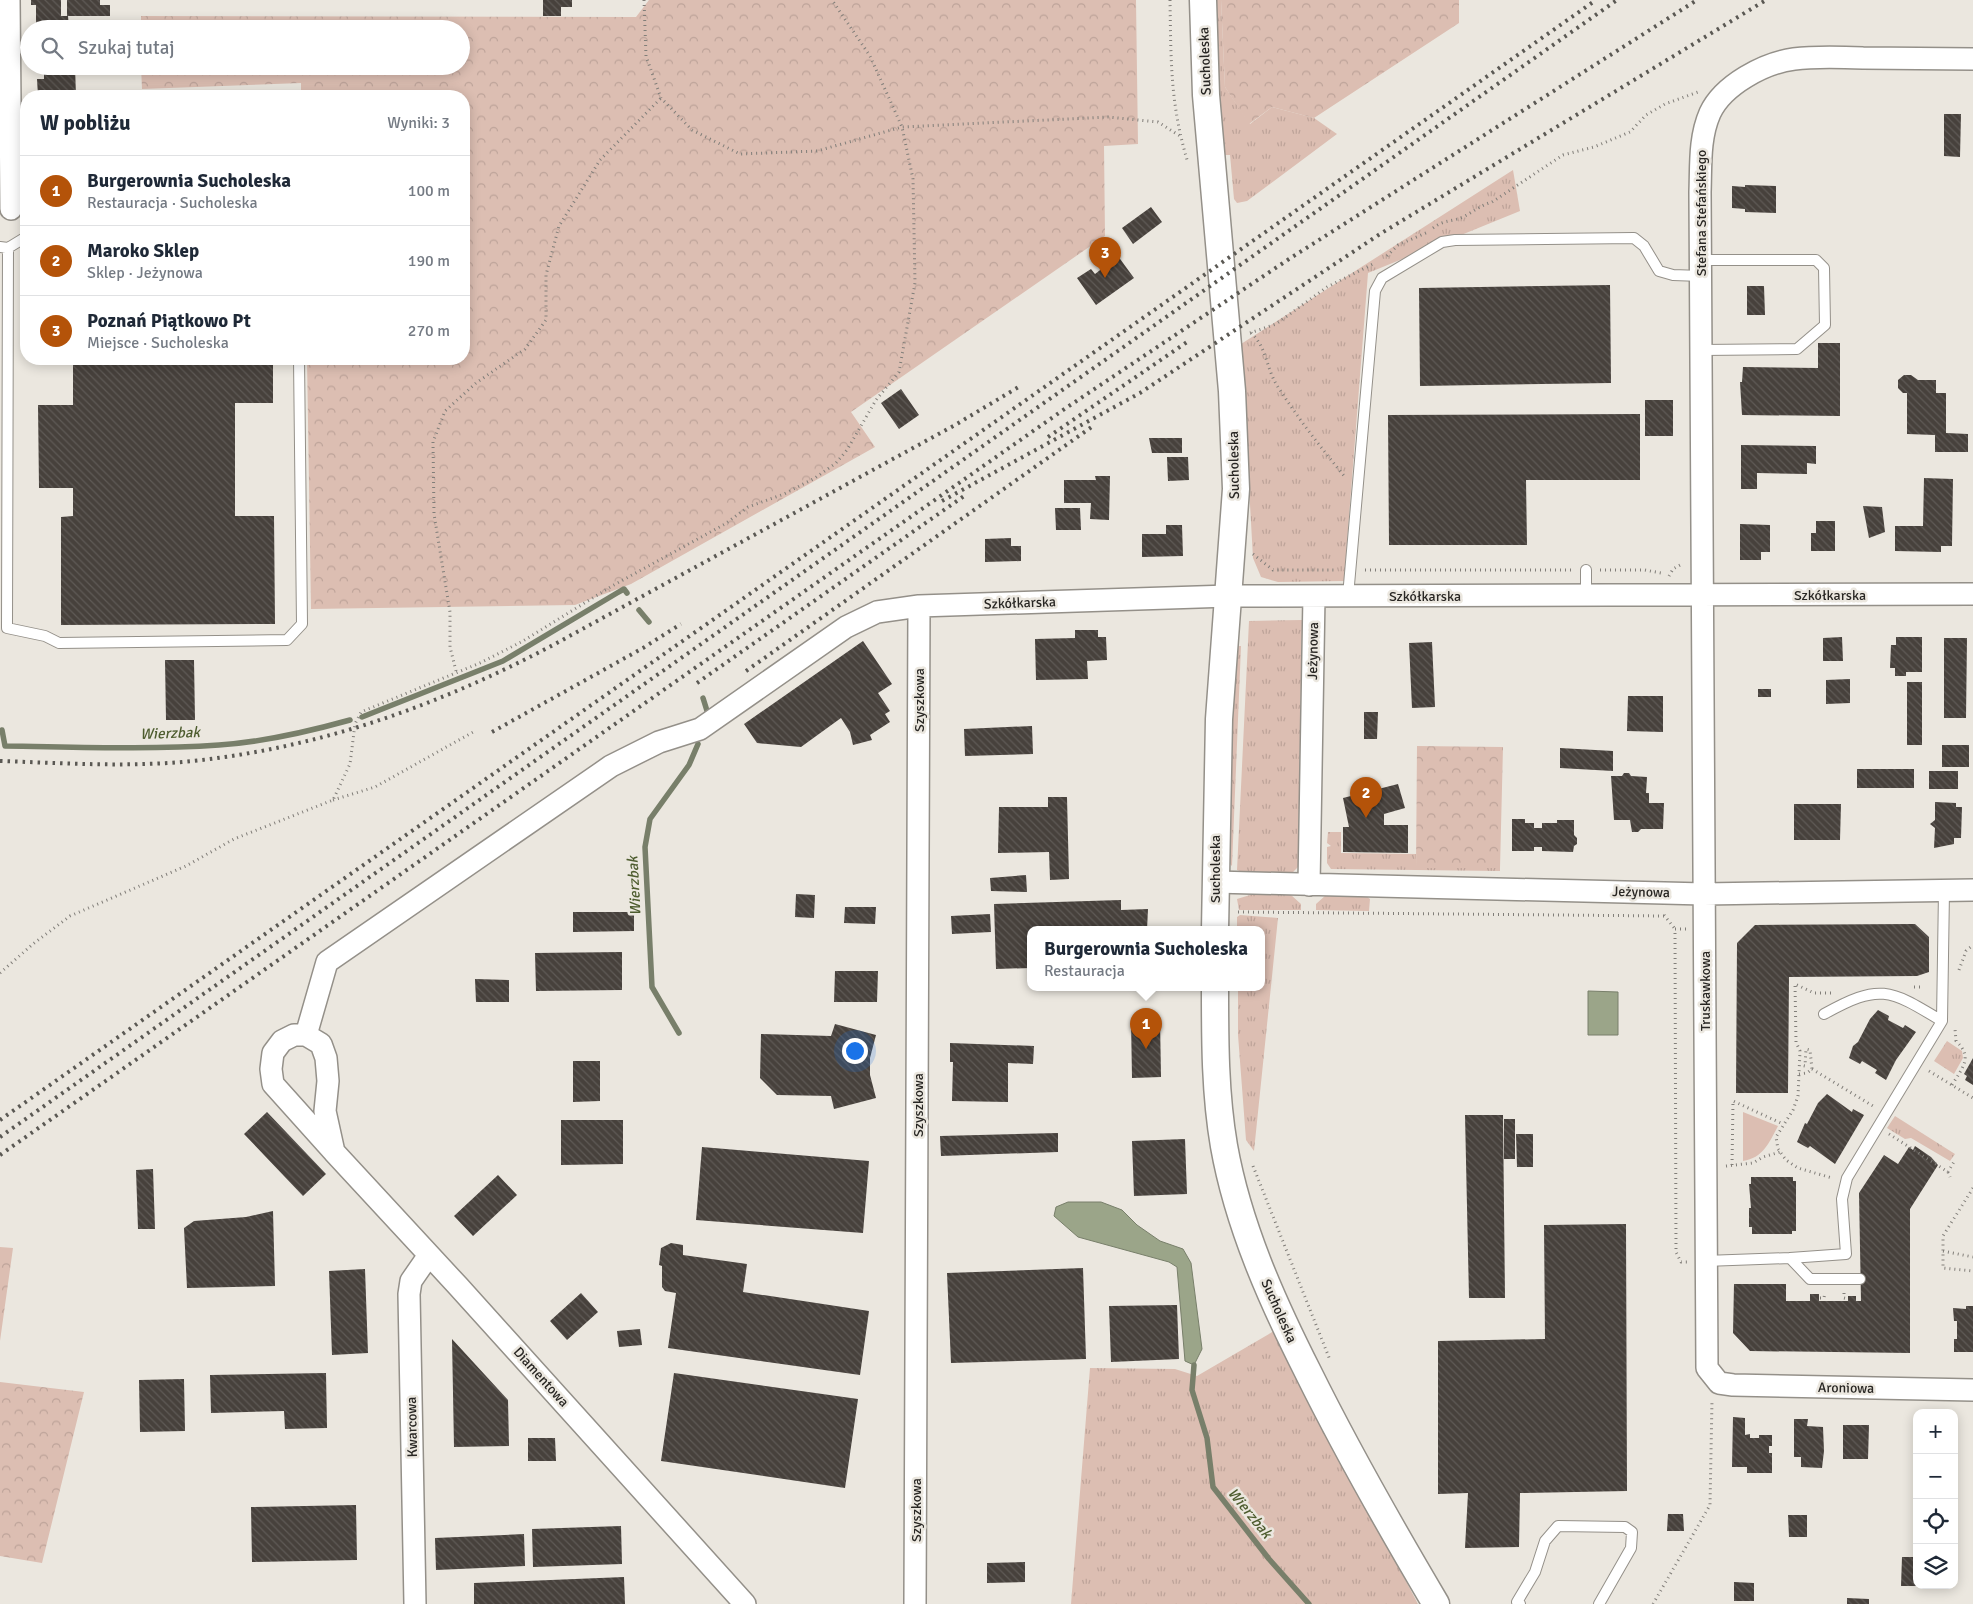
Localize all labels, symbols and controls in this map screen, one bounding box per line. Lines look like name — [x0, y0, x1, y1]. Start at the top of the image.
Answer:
search box — [20, 20, 470, 75]
street label: Sucholeska — [1195, 27, 1215, 95]
icon: search — [38, 34, 66, 62]
text: Szukaj tutaj — [78, 36, 175, 60]
text: W pobliżu — [40, 110, 131, 136]
text: Wyniki: 3 — [387, 113, 450, 133]
street label: Stefana Stefańskiego — [1693, 150, 1710, 276]
text: Burgerownia Sucholeska — [87, 169, 291, 193]
text: 1 — [52, 181, 60, 201]
text: 100 m — [408, 181, 450, 201]
text: Restauracja · Sucholeska — [87, 193, 258, 213]
pin: 3 — [1089, 237, 1121, 278]
text: Maroko Sklep — [87, 239, 199, 263]
text: 2 — [52, 251, 60, 271]
text: 190 m — [408, 251, 450, 271]
text: Sklep · Jeżynowa — [87, 263, 203, 283]
text: Poznań Piątkowo Pt — [87, 309, 251, 333]
text: 3 — [52, 321, 60, 341]
text: 270 m — [408, 321, 450, 341]
text: Miejsce · Sucholeska — [87, 333, 229, 353]
street label: Sucholeska — [1225, 431, 1243, 499]
street label: Szkółkarska — [1794, 587, 1866, 604]
street label: Szkółkarska — [1389, 588, 1461, 605]
street label: Szkółkarska — [984, 593, 1056, 613]
street label: Jeżynowa — [1304, 622, 1322, 680]
street label: Szyszkowa — [911, 668, 928, 732]
water label: Wierzbak — [140, 723, 202, 743]
pin: 2 — [1350, 777, 1382, 818]
street label: Sucholeska — [1207, 835, 1224, 903]
water label: Wierzbak — [623, 854, 645, 916]
street label: Jeżynowa — [1612, 883, 1670, 901]
popup — [1027, 926, 1265, 991]
text: Burgerownia Sucholeska — [1044, 937, 1248, 961]
street label: Truskawkowa — [1697, 951, 1714, 1031]
text: Restauracja — [1044, 961, 1125, 981]
pin: 1 — [1130, 1008, 1162, 1049]
your location — [842, 1038, 868, 1064]
street label: Szyszkowa — [910, 1073, 927, 1137]
street label: Sucholeska — [1257, 1276, 1301, 1346]
street label: Diamentowa — [510, 1344, 572, 1410]
street label: Aroniowa — [1818, 1379, 1874, 1397]
street label: Kwarcowa — [403, 1396, 421, 1458]
map controls — [1913, 1409, 1958, 1589]
button: + — [1913, 1409, 1958, 1454]
button: − — [1913, 1454, 1958, 1499]
street label: Szyszkowa — [908, 1478, 925, 1542]
water label: Wierzbak — [1224, 1484, 1277, 1543]
button: locate — [1913, 1499, 1958, 1544]
button: layers — [1913, 1544, 1958, 1589]

